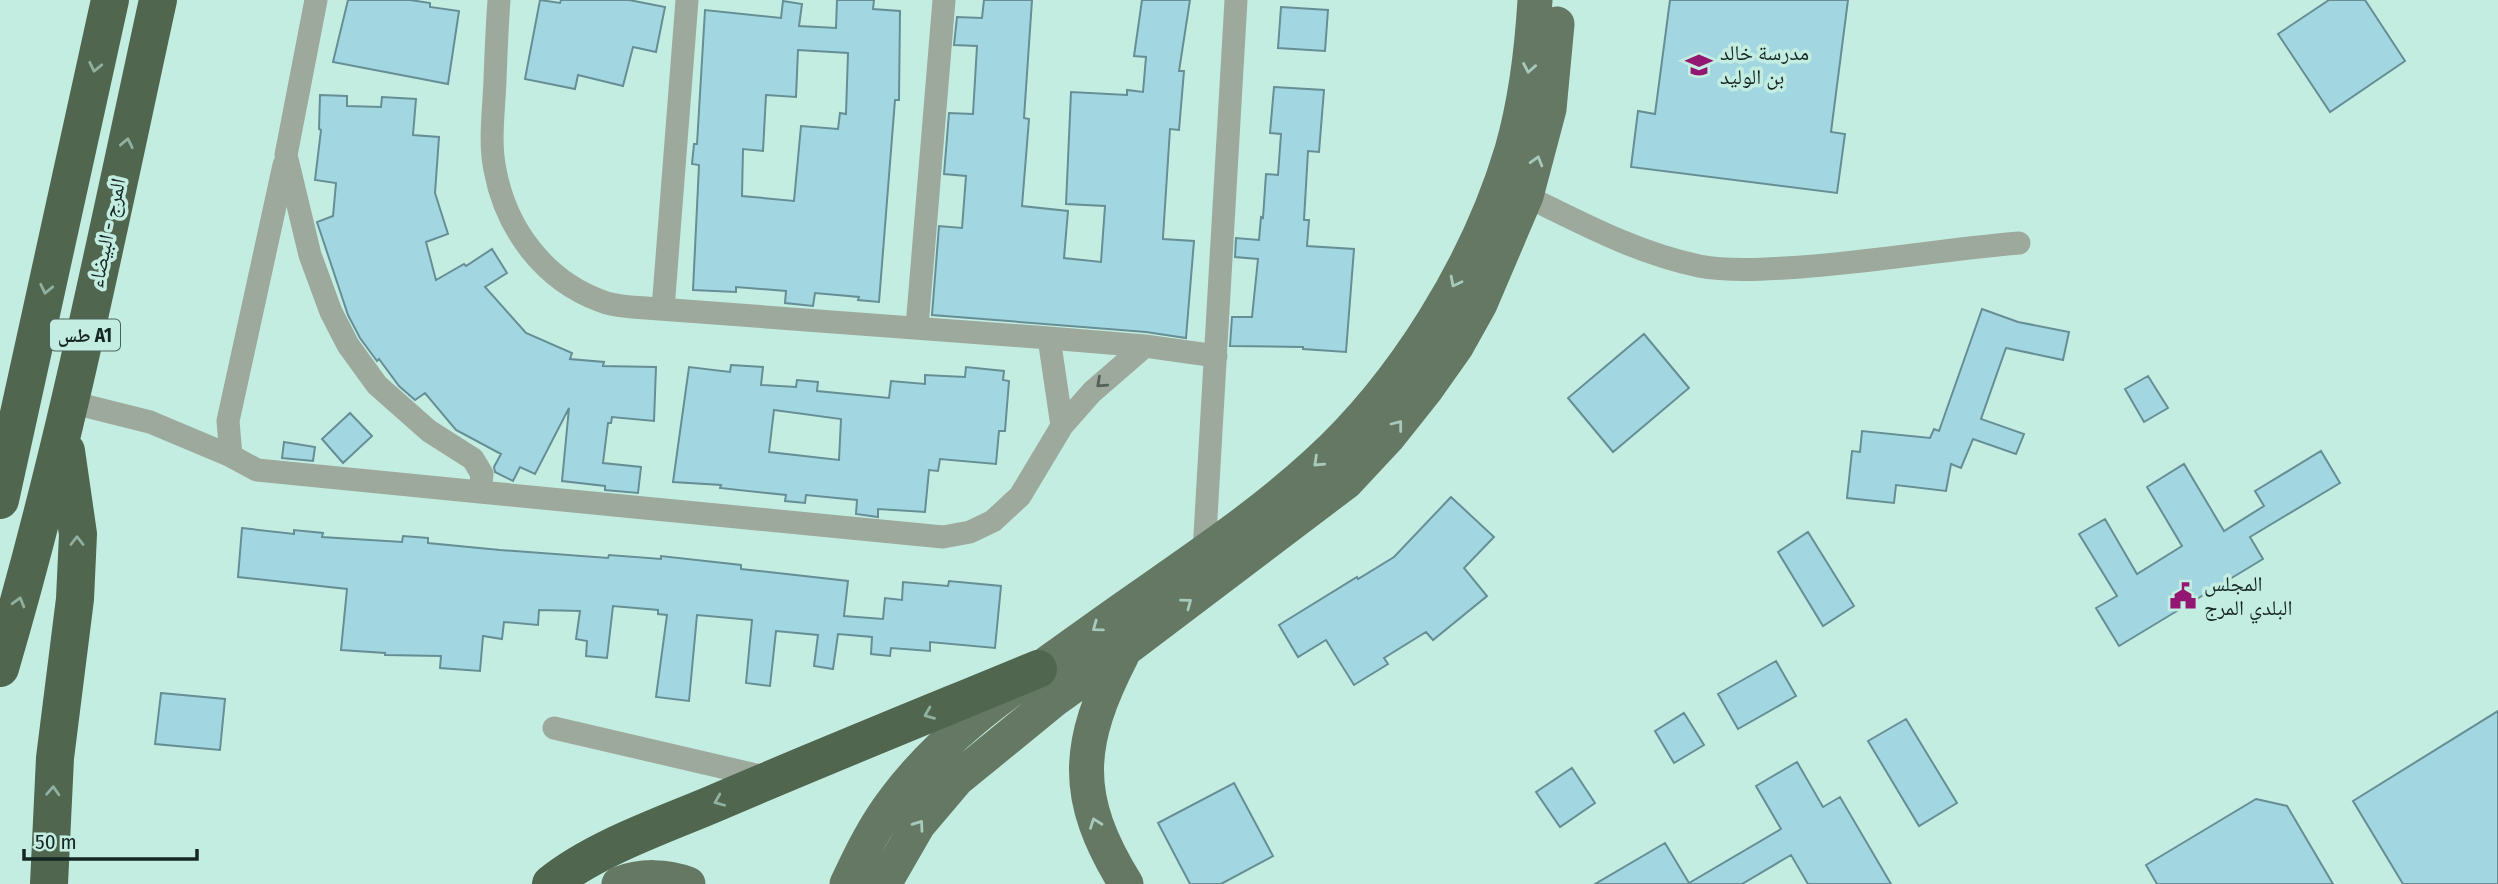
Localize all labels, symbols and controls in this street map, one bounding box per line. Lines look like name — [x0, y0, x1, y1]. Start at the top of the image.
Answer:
place label: مدرسة خالد بن الوليد — [1720, 40, 1809, 90]
school or university icon: مدرسة خالد بن الوليد — [1684, 50, 1714, 80]
one-way arrow — [89, 61, 103, 73]
one-way arrow — [1522, 62, 1537, 74]
one-way arrow — [119, 137, 133, 149]
one-way arrow — [1528, 155, 1543, 167]
street label: المرج - البيضاء — [83, 176, 131, 290]
one-way arrow — [1449, 275, 1463, 287]
one-way arrow — [40, 283, 55, 295]
road number: طس A1 — [50, 320, 120, 350]
one-way arrow — [1096, 375, 1109, 387]
one-way arrow — [1389, 421, 1402, 433]
one-way arrow — [1313, 454, 1326, 466]
one-way arrow — [69, 535, 85, 546]
place label: المجلس البلدي المرج — [2204, 571, 2293, 624]
public building icon: المجلس البلدي المرج — [2168, 581, 2198, 611]
one-way arrow — [11, 597, 26, 609]
one-way arrow — [1180, 599, 1192, 612]
one-way arrow — [1092, 619, 1105, 632]
one-way arrow — [924, 705, 936, 719]
one-way arrow — [45, 786, 60, 797]
one-way arrow — [714, 793, 726, 807]
scale bar — [24, 818, 198, 862]
one-way arrow — [1089, 818, 1103, 830]
one-way arrow — [911, 820, 923, 833]
text: 50 m — [35, 829, 77, 855]

